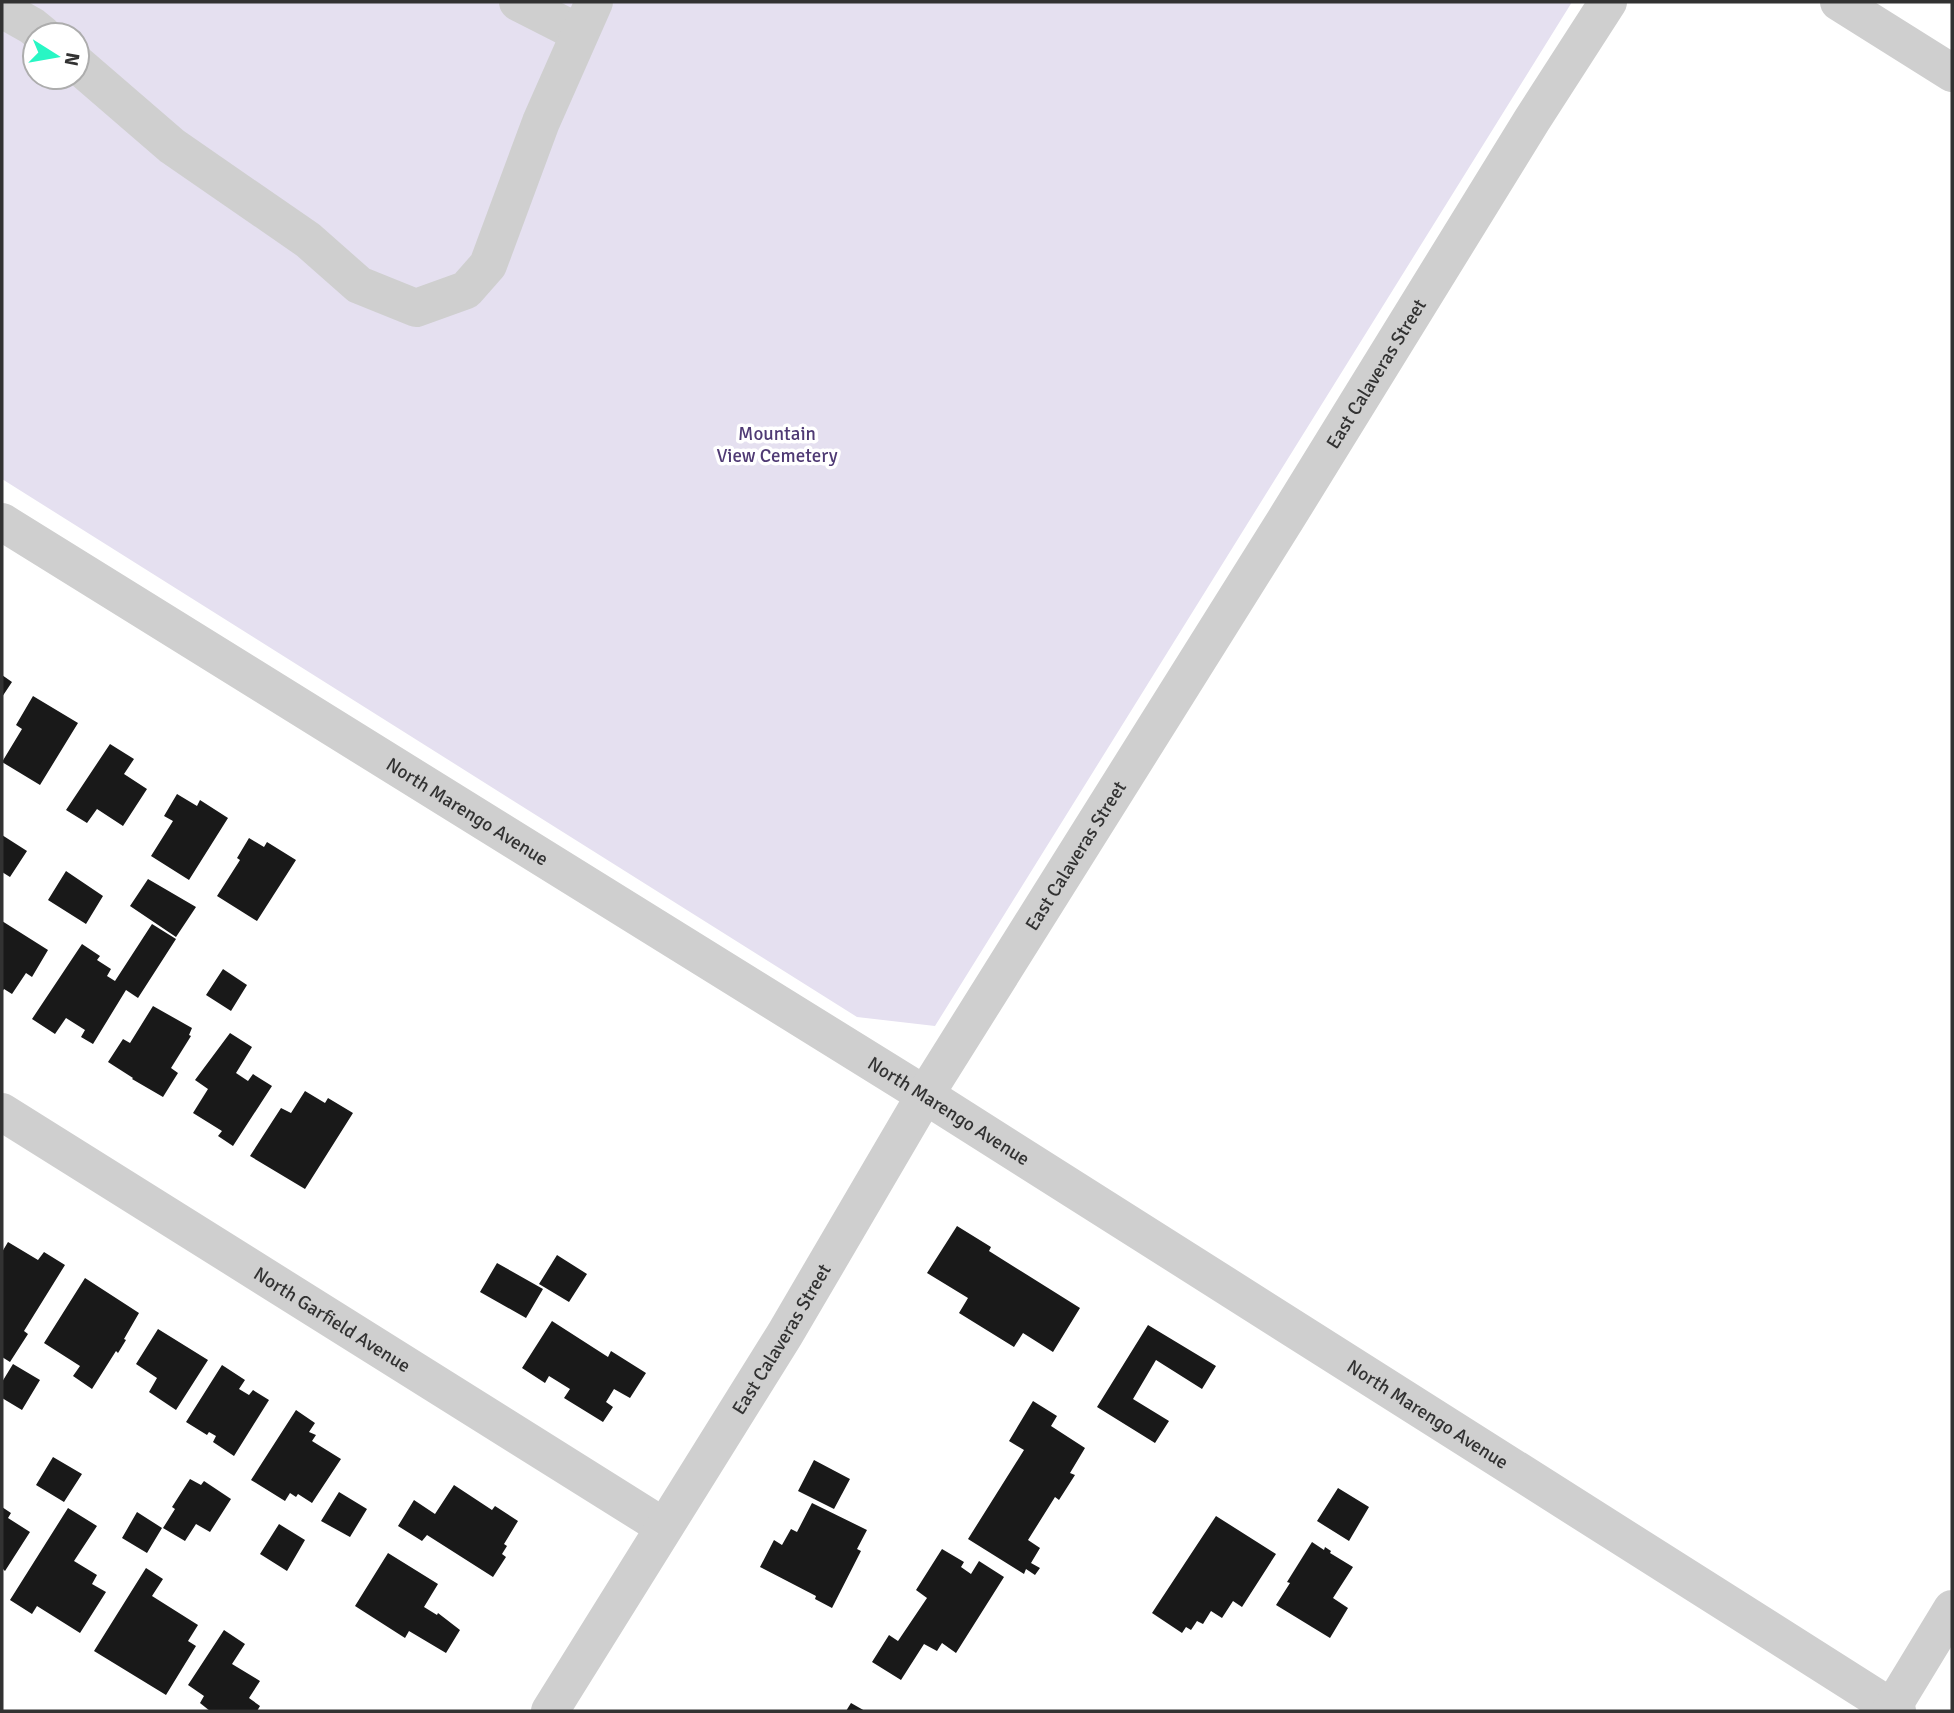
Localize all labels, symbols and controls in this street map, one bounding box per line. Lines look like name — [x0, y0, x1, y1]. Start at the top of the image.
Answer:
north arrow — [21, 21, 91, 91]
text: N — [59, 50, 85, 68]
street label: East Calaveras Street — [1321, 294, 1432, 453]
park label: Mountain View Cemetery — [716, 422, 838, 468]
street label: North Marengo Avenue — [381, 752, 553, 871]
street label: East Calaveras Street — [1020, 776, 1132, 935]
street label: North Marengo Avenue — [863, 1052, 1034, 1171]
street label: East Calaveras Street — [727, 1259, 837, 1419]
street label: North Garfield Avenue — [249, 1262, 415, 1378]
street label: North Marengo Avenue — [1342, 1355, 1513, 1475]

